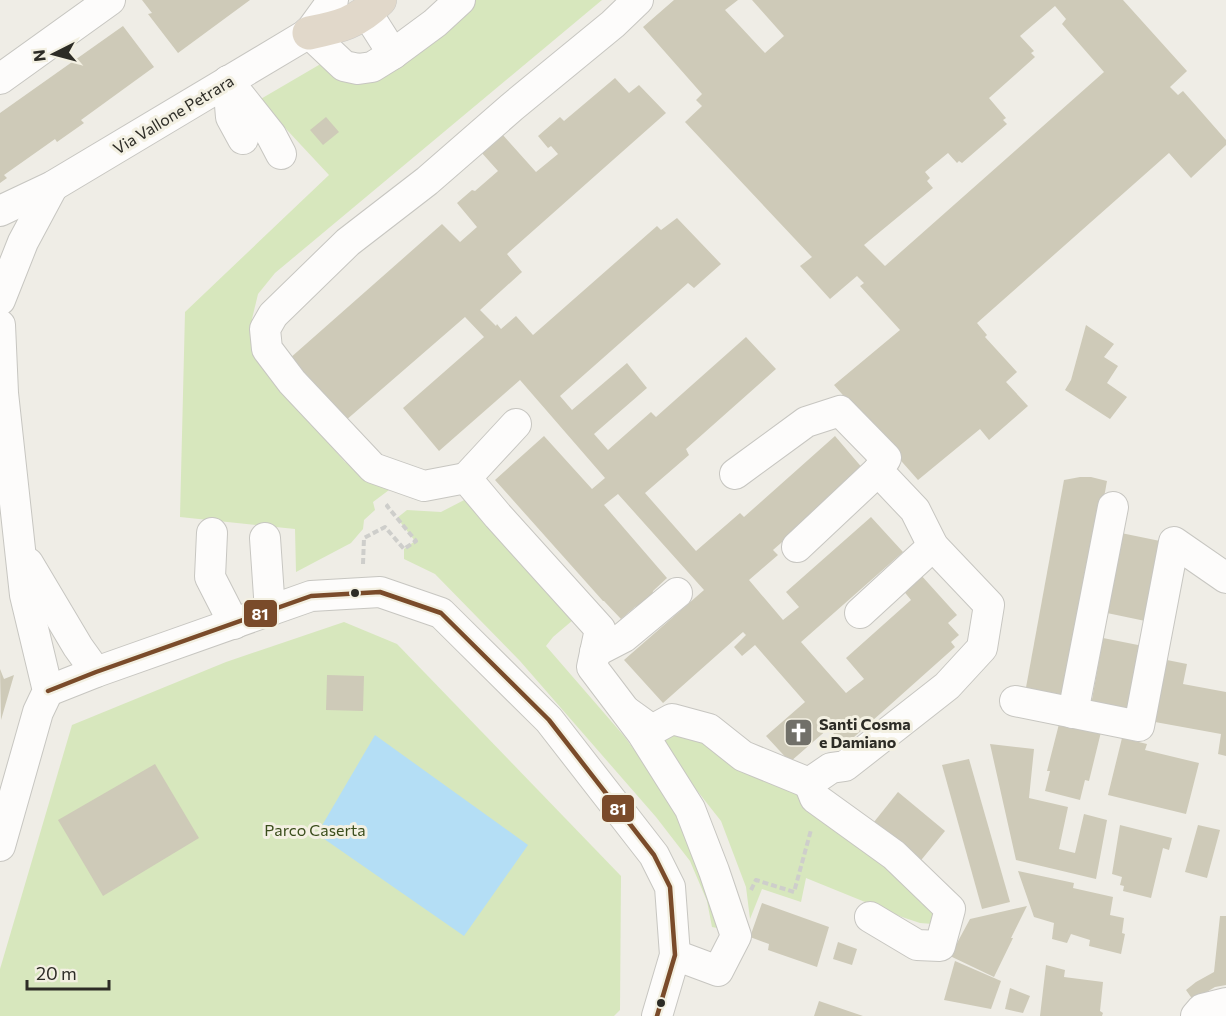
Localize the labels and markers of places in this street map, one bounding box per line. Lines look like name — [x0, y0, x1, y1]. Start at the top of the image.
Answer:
unlabelled marker — [349, 587, 361, 599]
place label: Santi Cosma e Damiano — [819, 714, 911, 751]
church icon: Santi Cosma e Damiano — [782, 716, 814, 748]
unlabelled marker — [655, 997, 667, 1009]

